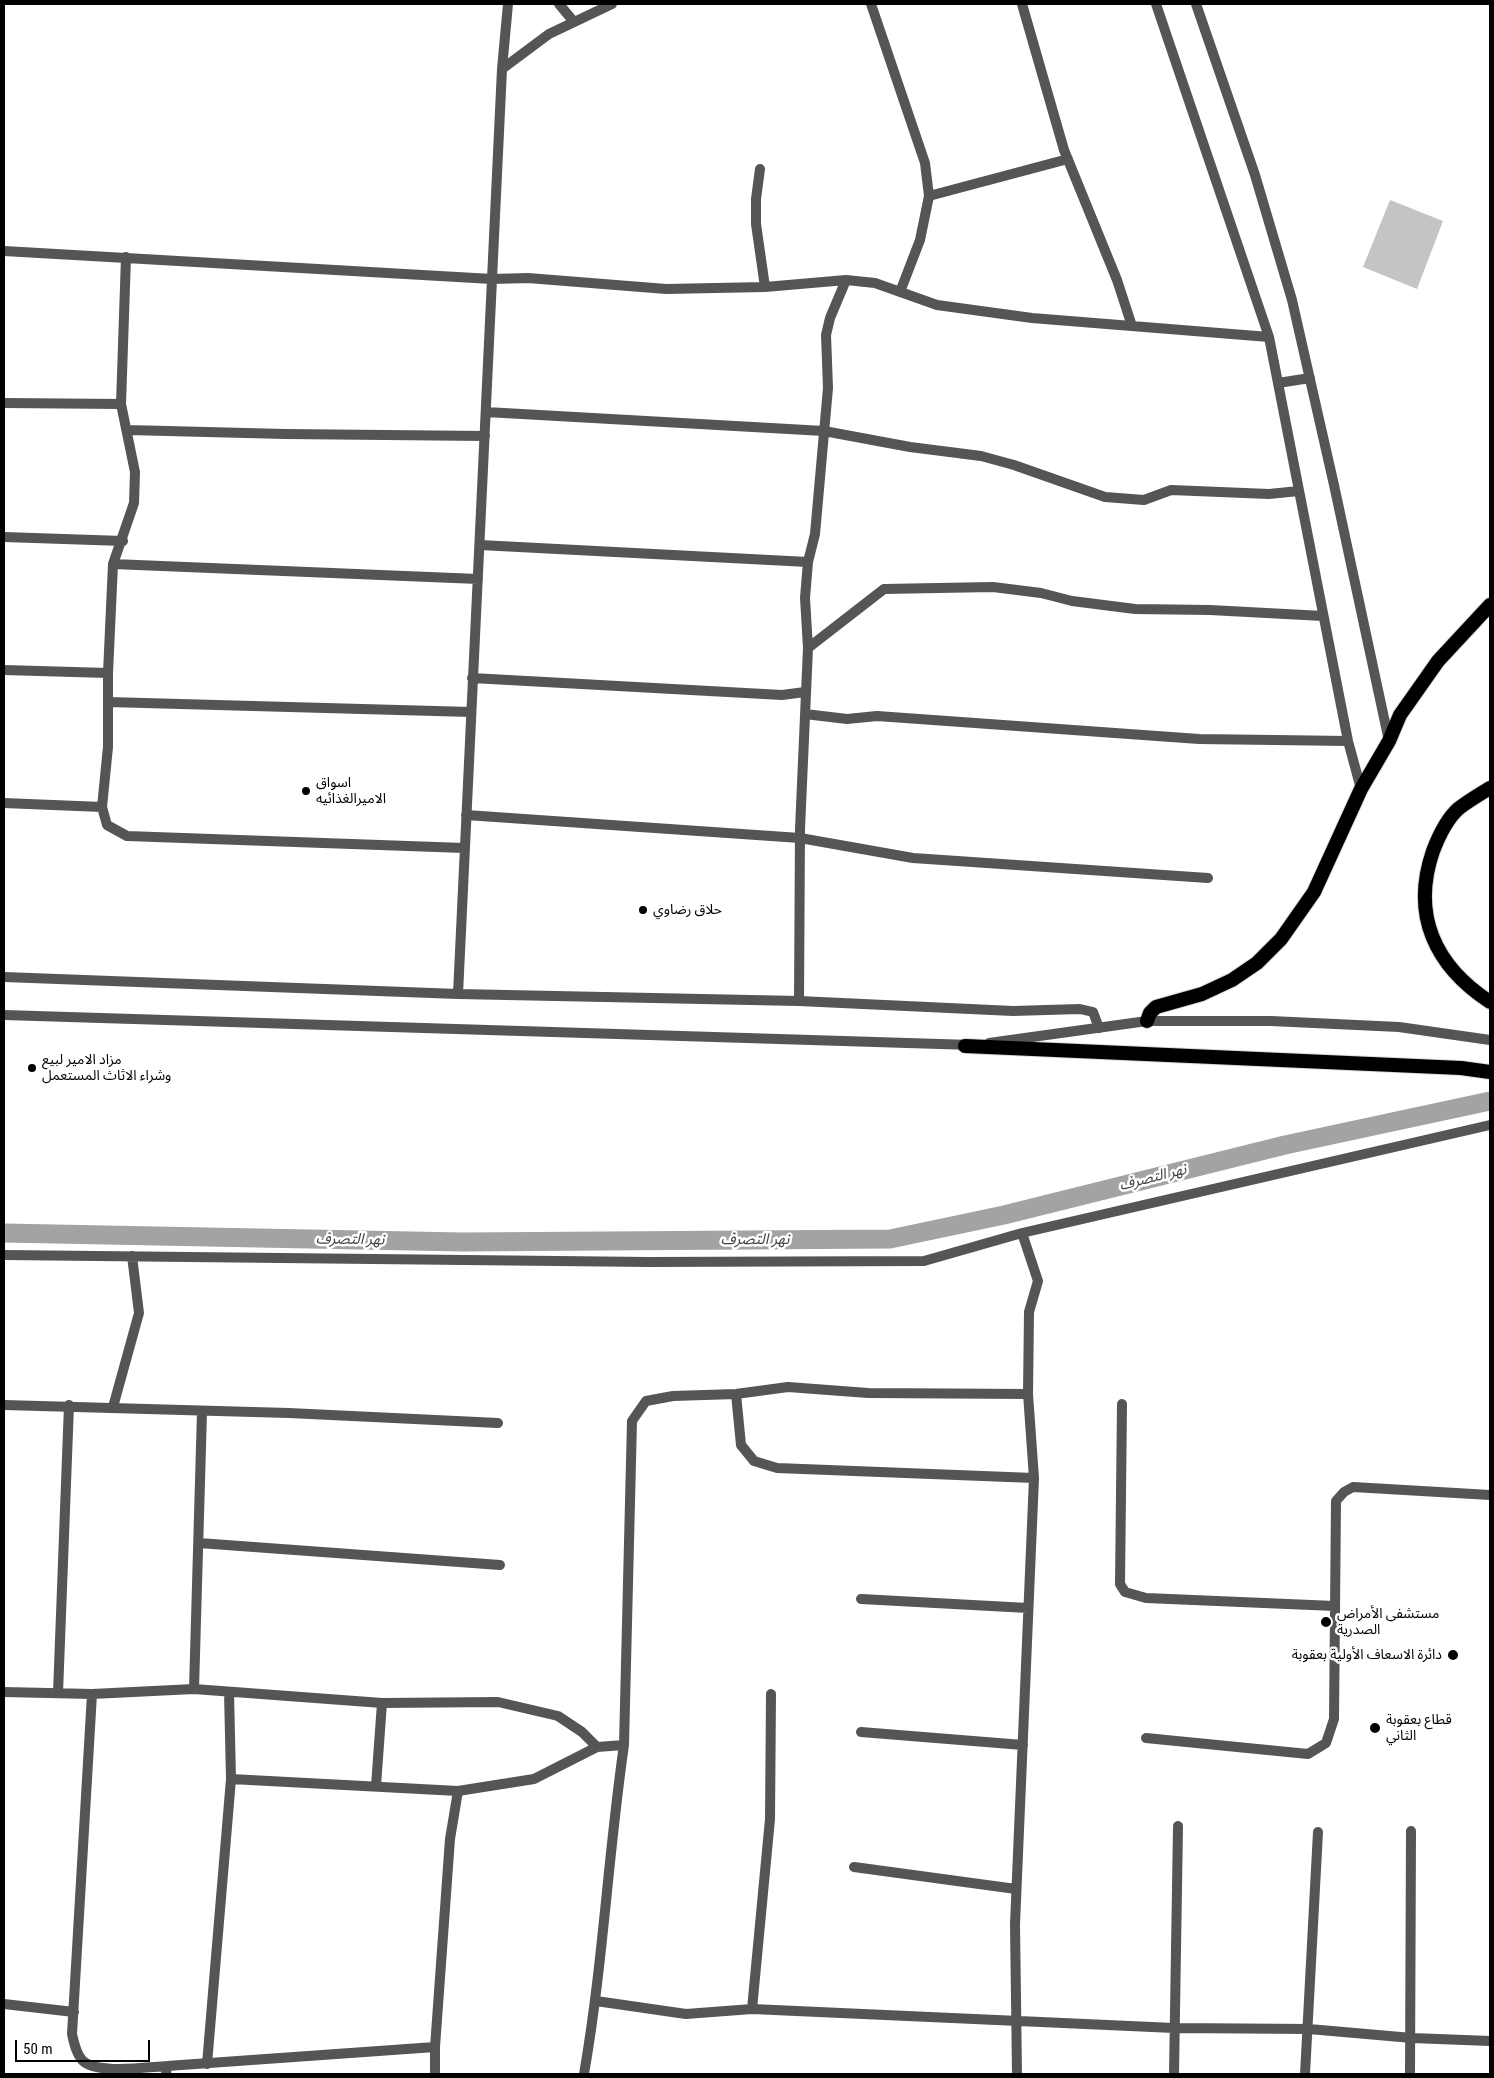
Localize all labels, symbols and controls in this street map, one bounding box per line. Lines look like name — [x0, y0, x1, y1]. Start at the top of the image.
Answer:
place label: اسواق الاميرالغذائيه — [316, 775, 386, 808]
marker: اسواق الاميرالغذائيه — [300, 785, 312, 797]
place label: حلاق رضاوي — [653, 902, 722, 918]
marker: حلاق رضاوي — [637, 904, 649, 916]
place label: مزاد الامير لبيع وشراء الاثاث المستعمل — [42, 1052, 171, 1084]
marker: مزاد الامير لبيع وشراء الاثاث المستعمل — [26, 1062, 38, 1074]
water label: نهر التصرف — [1118, 1161, 1188, 1195]
water label: نهر التصرف — [316, 1230, 384, 1250]
water label: نهر التصرف — [721, 1231, 789, 1249]
place label: مستشفى الأمراض الصدرية — [1337, 1606, 1439, 1638]
marker: مستشفى الأمراض الصدرية — [1319, 1615, 1333, 1629]
place label: دائرة الاسعاف الأولية بعقوبة — [1292, 1647, 1442, 1663]
marker: دائرة الاسعاف الأولية بعقوبة — [1446, 1648, 1460, 1662]
place label: قطاع بعقوبة الثاني — [1386, 1712, 1452, 1744]
marker: قطاع بعقوبة الثاني — [1368, 1721, 1382, 1735]
scale bar — [18, 2030, 152, 2062]
text: 50 m — [23, 2040, 53, 2058]

